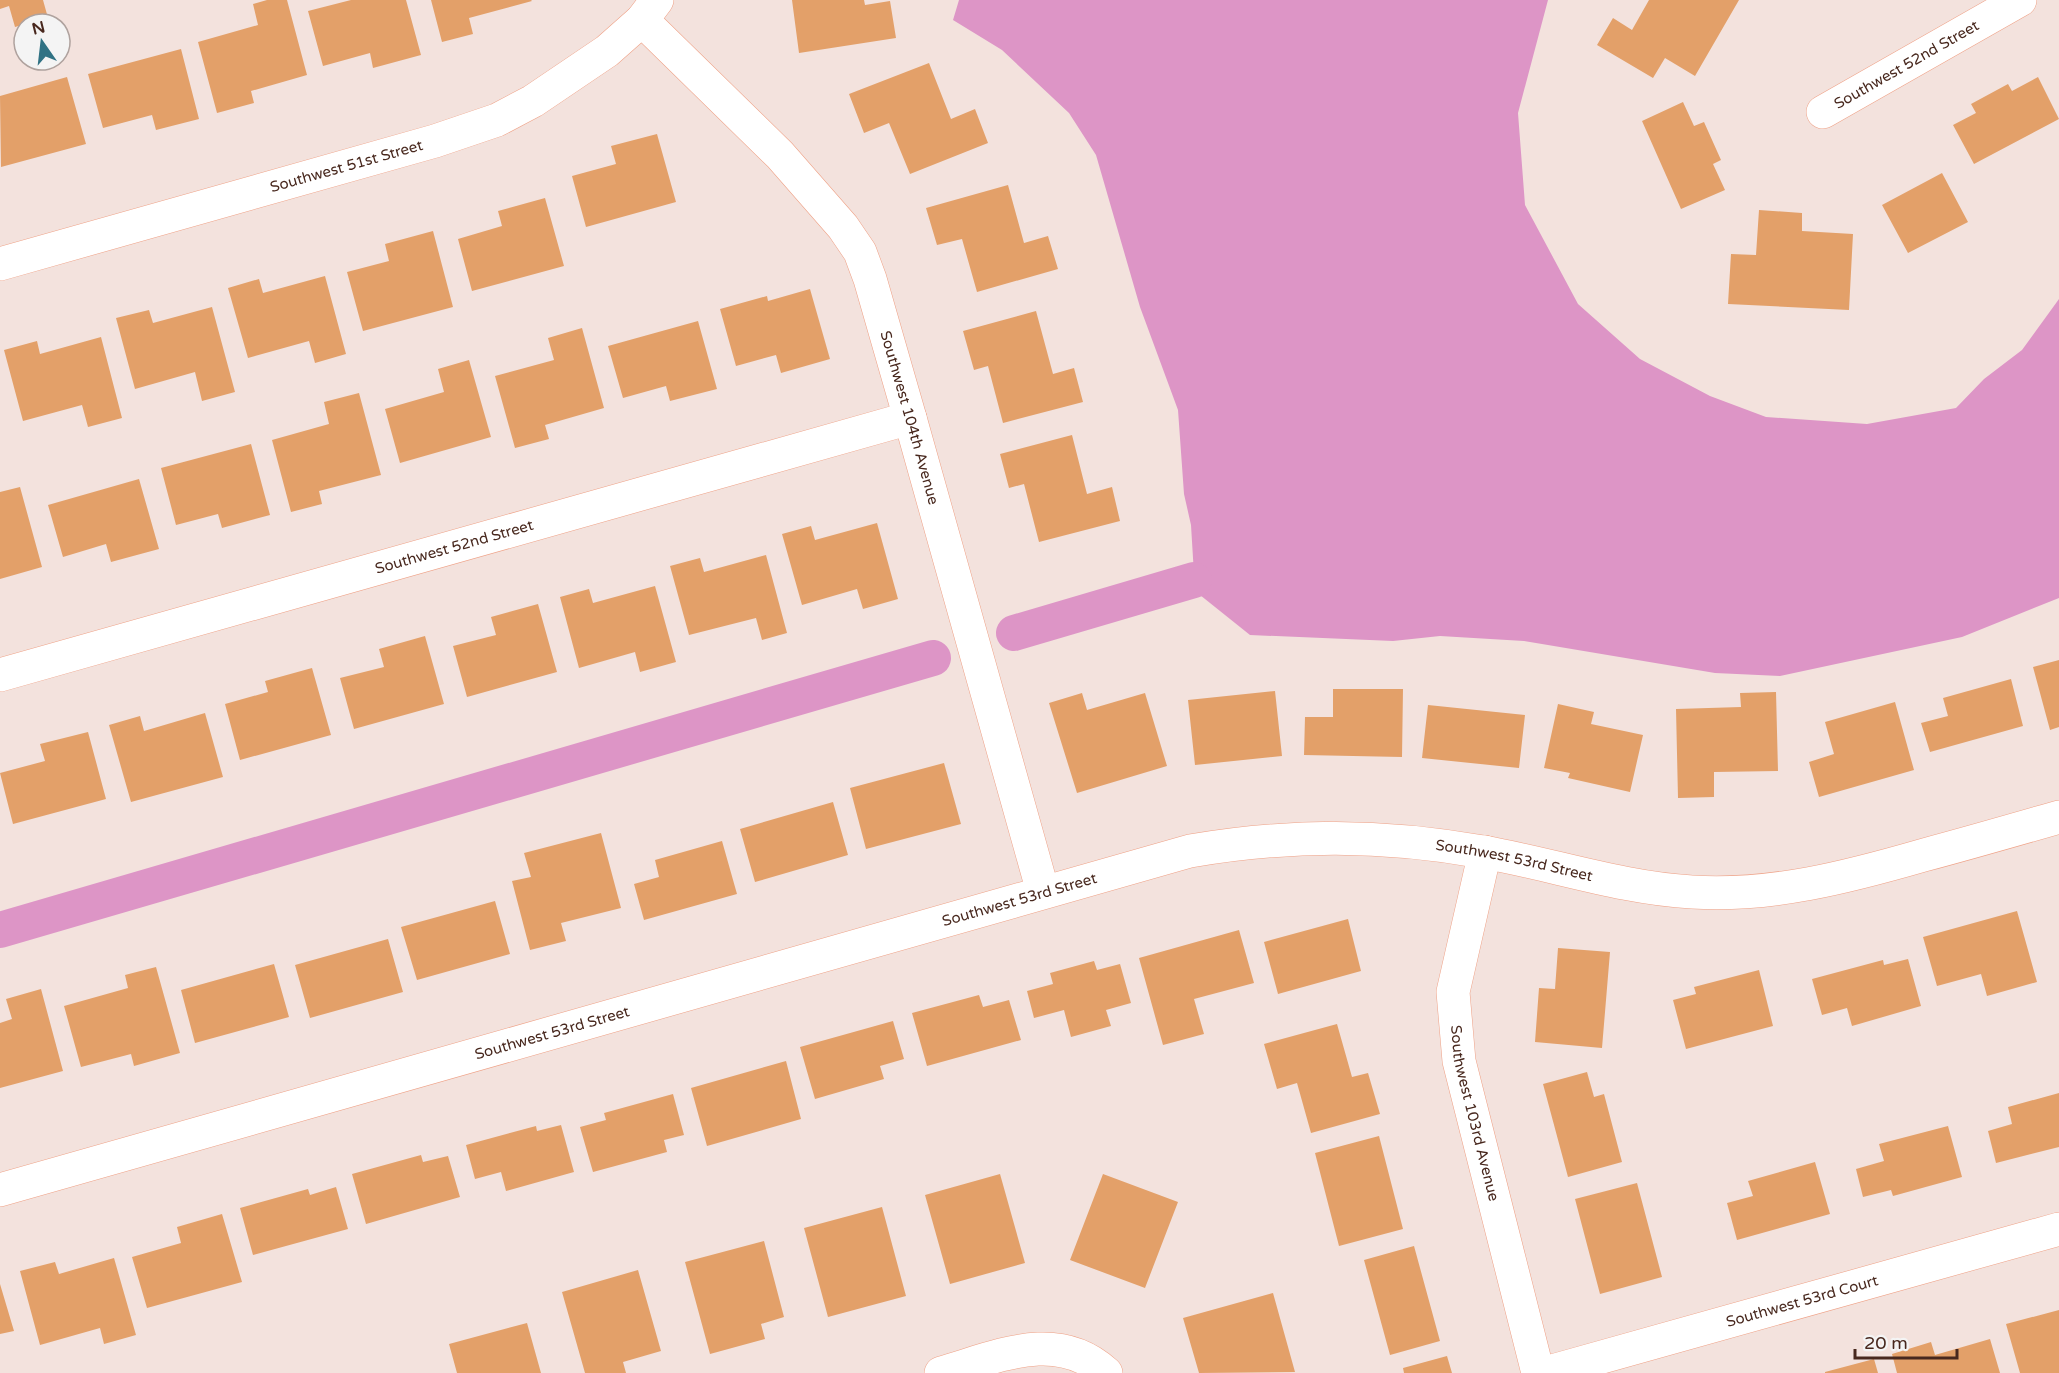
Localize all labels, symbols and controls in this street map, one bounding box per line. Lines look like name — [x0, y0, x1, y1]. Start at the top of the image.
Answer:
north arrow — [12, 12, 72, 72]
street label: Southwest 52nd Street — [1831, 16, 1982, 113]
text: N — [30, 17, 47, 40]
street label: Southwest 51st Street — [268, 136, 425, 196]
street label: Southwest 104th Avenue — [876, 329, 943, 507]
street label: Southwest 52nd Street — [373, 516, 536, 578]
street label: Southwest 53rd Street — [1434, 836, 1595, 885]
street label: Southwest 53rd Street — [940, 869, 1099, 930]
street label: Southwest 53rd Street — [473, 1002, 632, 1063]
street label: Southwest 103rd Avenue — [1447, 1024, 1503, 1203]
street label: Southwest 53rd Court — [1724, 1271, 1880, 1331]
scale bar — [1855, 1322, 1957, 1360]
text: 20 m — [1864, 1332, 1908, 1354]

